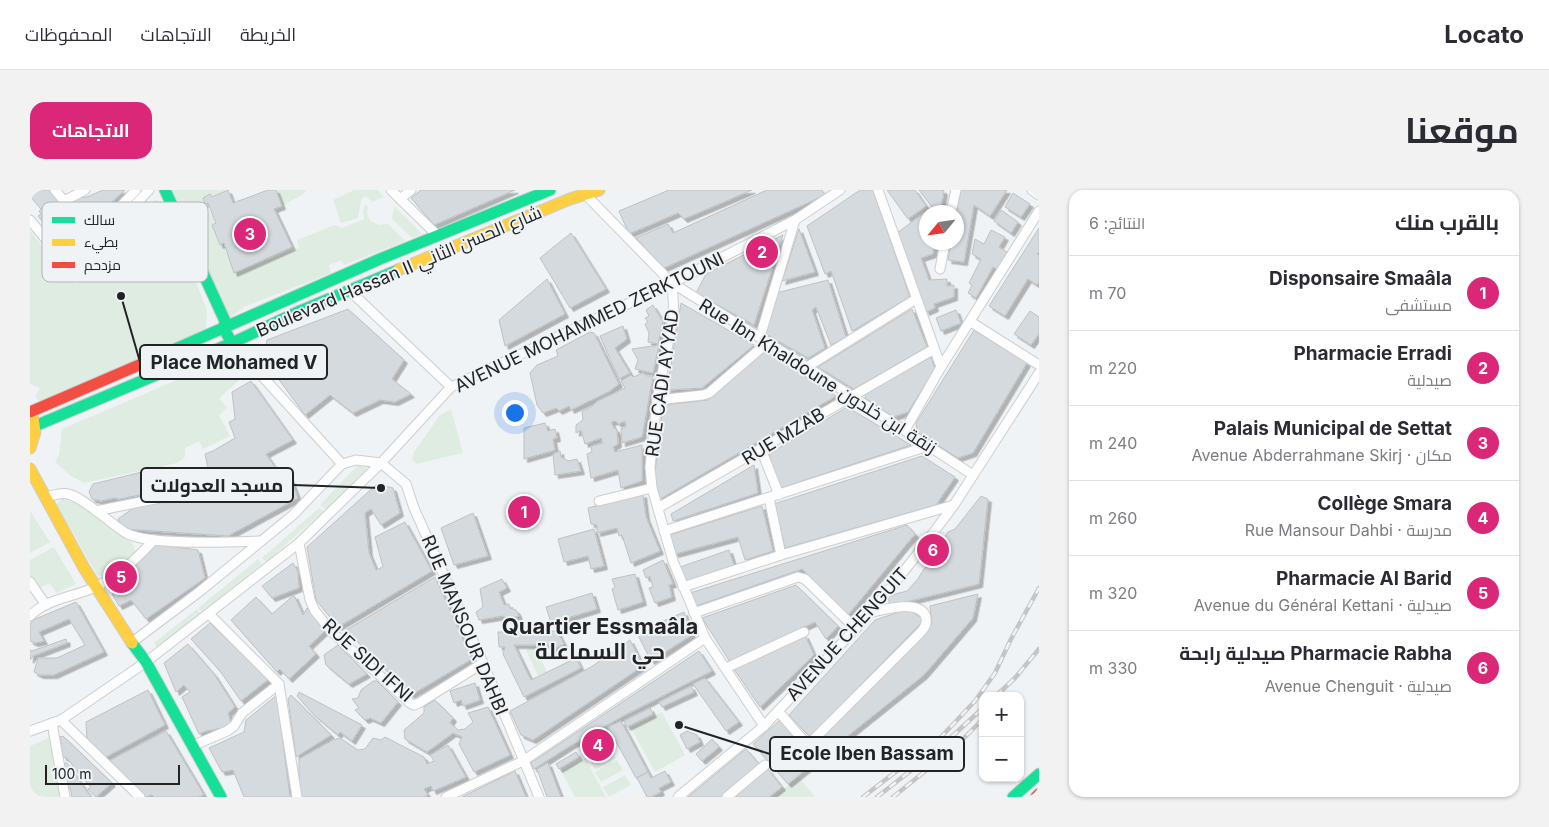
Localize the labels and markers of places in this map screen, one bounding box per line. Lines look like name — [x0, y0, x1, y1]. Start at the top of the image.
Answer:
pin: 3 — [234, 215, 266, 253]
pin: 2 — [746, 233, 778, 271]
callout: Place Mohamed V — [140, 345, 327, 379]
callout: مسجد العدولات — [141, 468, 293, 502]
pin: 1 — [508, 493, 540, 531]
pin: 6 — [917, 531, 949, 569]
pin: 5 — [105, 558, 137, 596]
pin: 4 — [582, 726, 614, 764]
callout: Ecole Iben Bassam — [770, 737, 964, 771]

